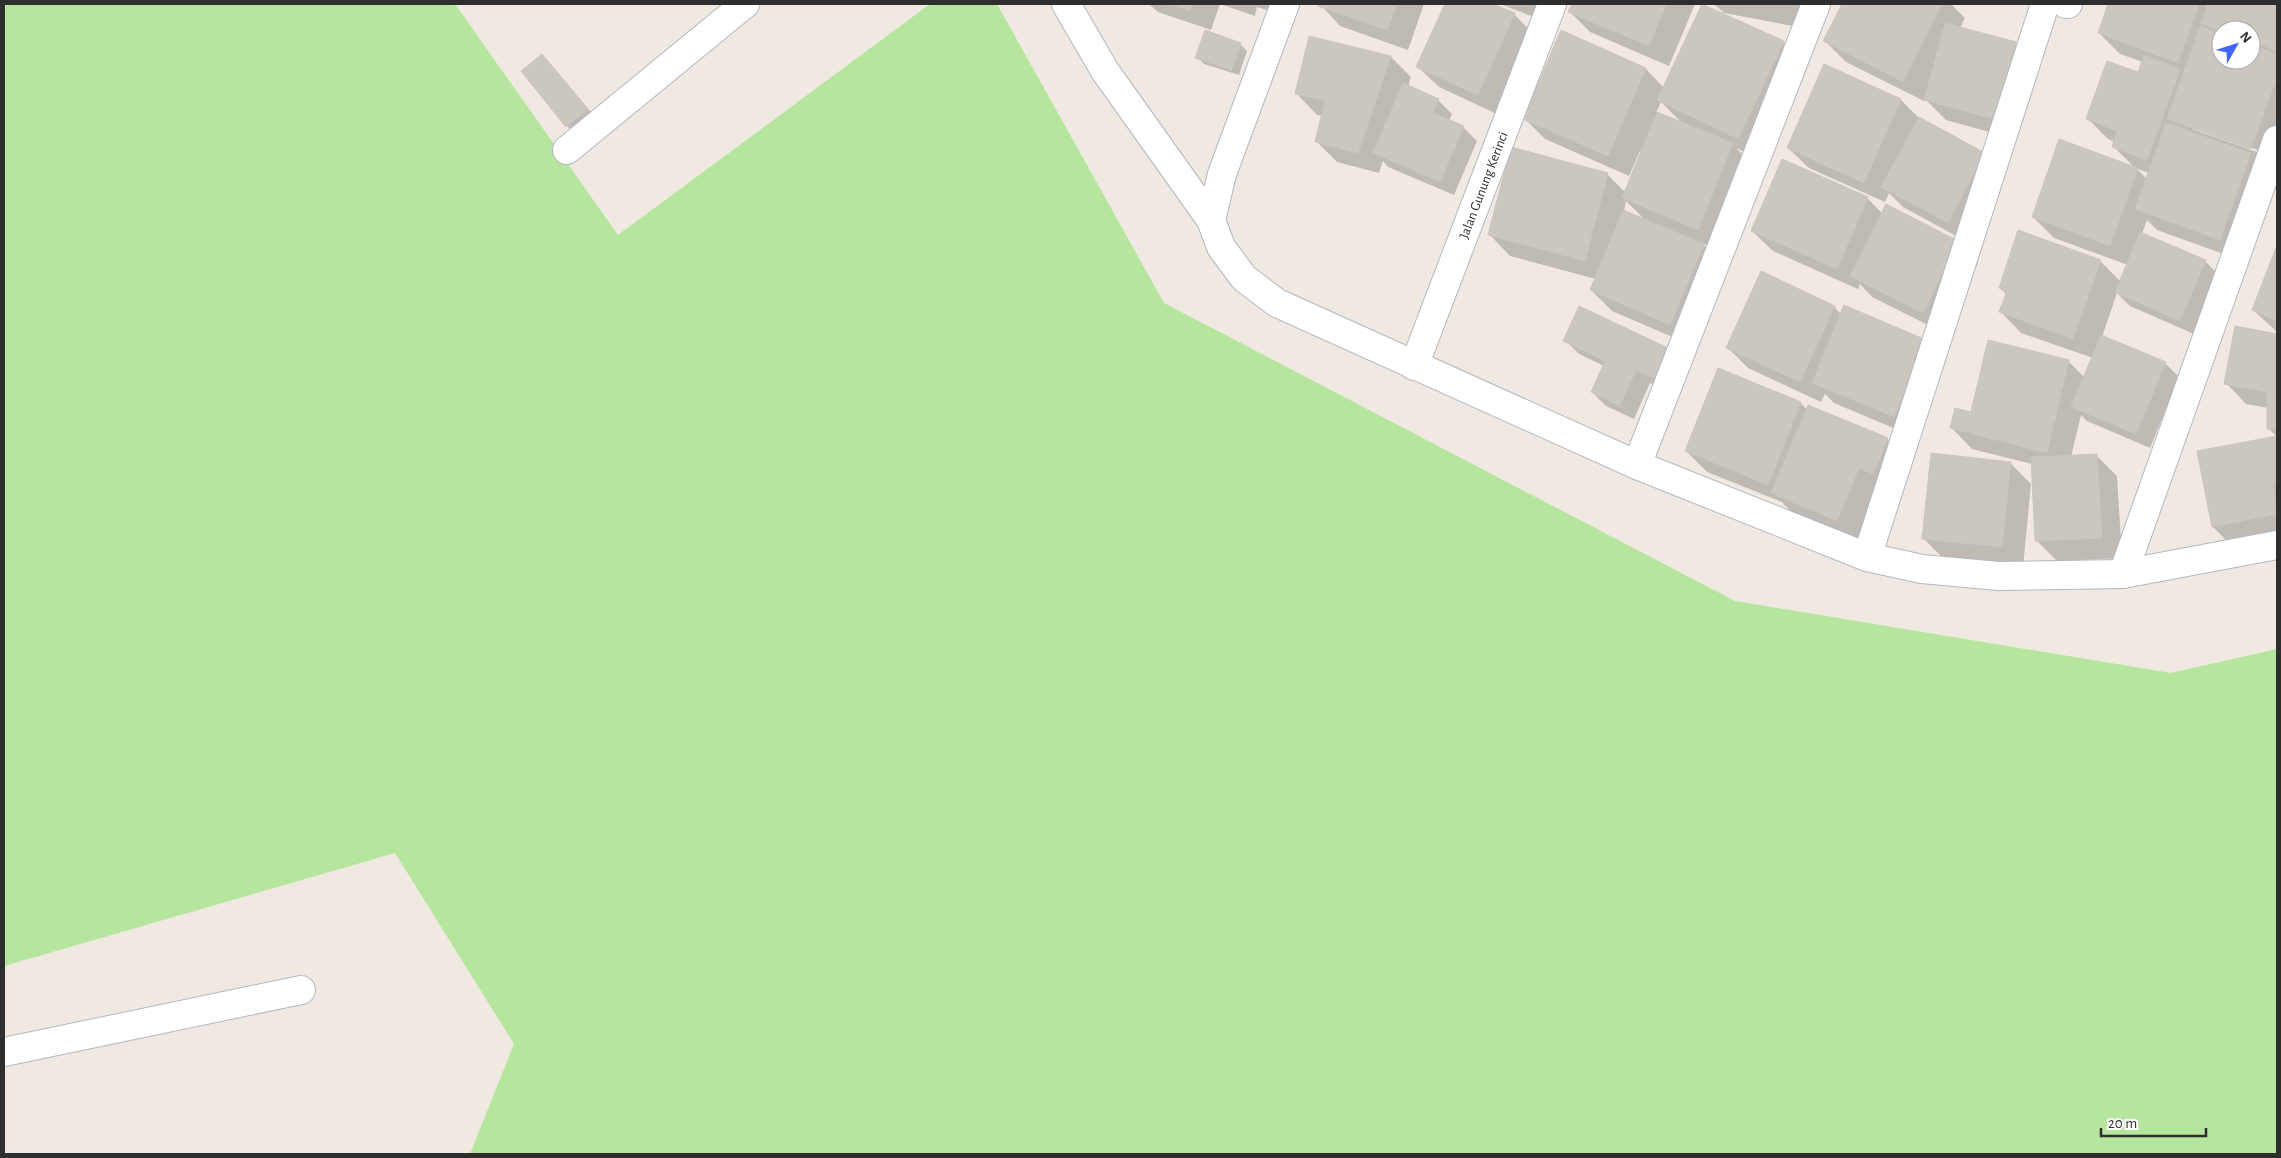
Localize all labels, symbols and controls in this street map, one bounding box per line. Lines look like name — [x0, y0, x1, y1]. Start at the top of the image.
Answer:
north arrow — [2211, 20, 2261, 70]
text: N — [2237, 29, 2254, 46]
street label: Jalan Gunung Kerinci — [1457, 130, 1511, 241]
scale bar — [2101, 1106, 2206, 1138]
text: 20 m — [2108, 1116, 2137, 1131]

